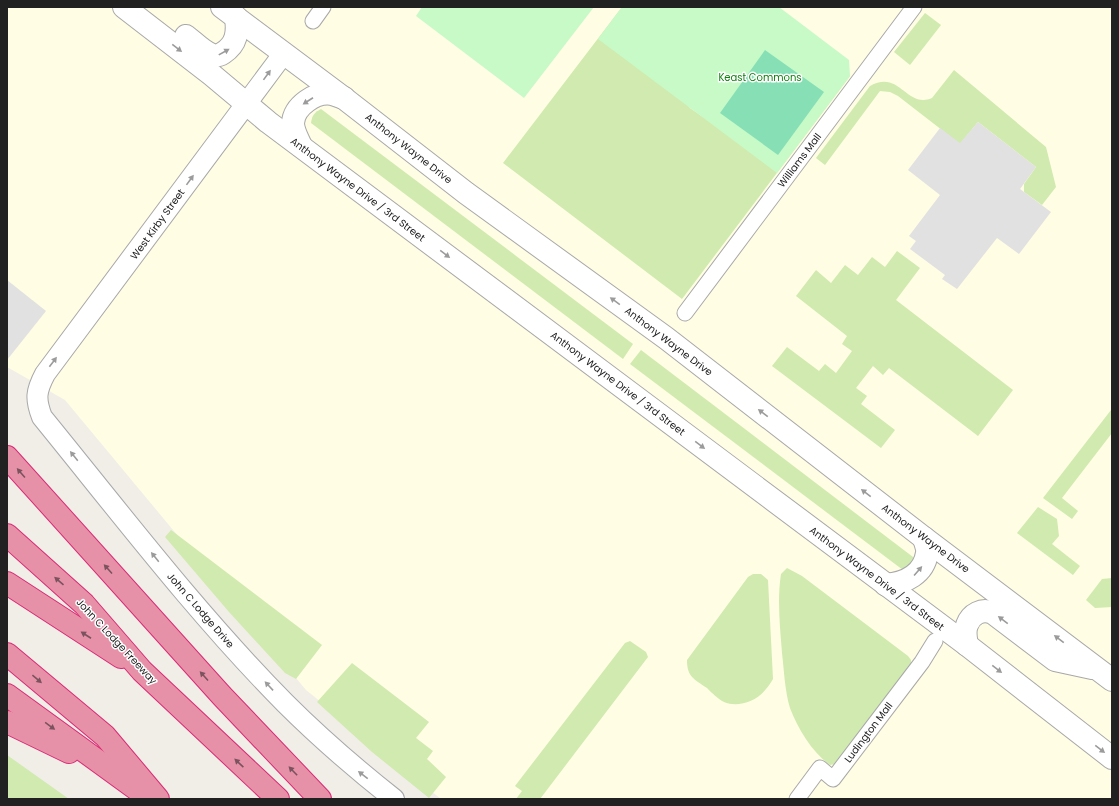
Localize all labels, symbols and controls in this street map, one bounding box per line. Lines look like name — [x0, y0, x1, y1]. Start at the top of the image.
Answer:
one-way arrow — [172, 44, 183, 52]
one-way arrow — [218, 49, 230, 55]
one-way arrow — [263, 70, 272, 81]
park label: Keast Commons — [718, 70, 802, 85]
one-way arrow — [303, 97, 313, 105]
street label: Anthony Wayne Drive — [362, 110, 455, 187]
street label: Williams Mall — [774, 130, 825, 191]
street label: Anthony Wayne Drive / 3rd Street — [287, 134, 428, 245]
one-way arrow — [186, 174, 194, 185]
street label: West Kirby Street — [127, 186, 188, 263]
one-way arrow — [440, 250, 451, 258]
one-way arrow — [609, 297, 620, 305]
street label: Anthony Wayne Drive — [622, 303, 716, 380]
street label: Anthony Wayne Drive / 3rd Street — [547, 328, 688, 439]
one-way arrow — [49, 357, 58, 368]
one-way arrow — [758, 409, 769, 417]
one-way arrow — [694, 440, 705, 449]
one-way arrow — [69, 450, 78, 461]
one-way arrow — [16, 468, 25, 478]
one-way arrow — [861, 488, 872, 497]
street label: Anthony Wayne Drive — [879, 500, 973, 577]
street label: Anthony Wayne Drive / 3rd Street — [806, 523, 947, 634]
one-way arrow — [151, 551, 160, 562]
one-way arrow — [103, 564, 112, 574]
one-way arrow — [913, 566, 922, 576]
street label: John C Lodge Drive — [164, 569, 238, 651]
one-way arrow — [54, 577, 64, 586]
street label: John C Lodge Freeway — [73, 595, 161, 688]
one-way arrow — [998, 617, 1008, 625]
one-way arrow — [80, 631, 92, 638]
one-way arrow — [1053, 635, 1064, 643]
one-way arrow — [992, 665, 1003, 673]
one-way arrow — [200, 671, 209, 681]
one-way arrow — [32, 675, 42, 683]
one-way arrow — [264, 681, 274, 691]
street label: Ludington Mall — [841, 699, 896, 766]
one-way arrow — [45, 722, 55, 730]
one-way arrow — [1094, 744, 1105, 753]
one-way arrow — [234, 758, 244, 767]
one-way arrow — [289, 766, 298, 776]
one-way arrow — [358, 770, 369, 779]

